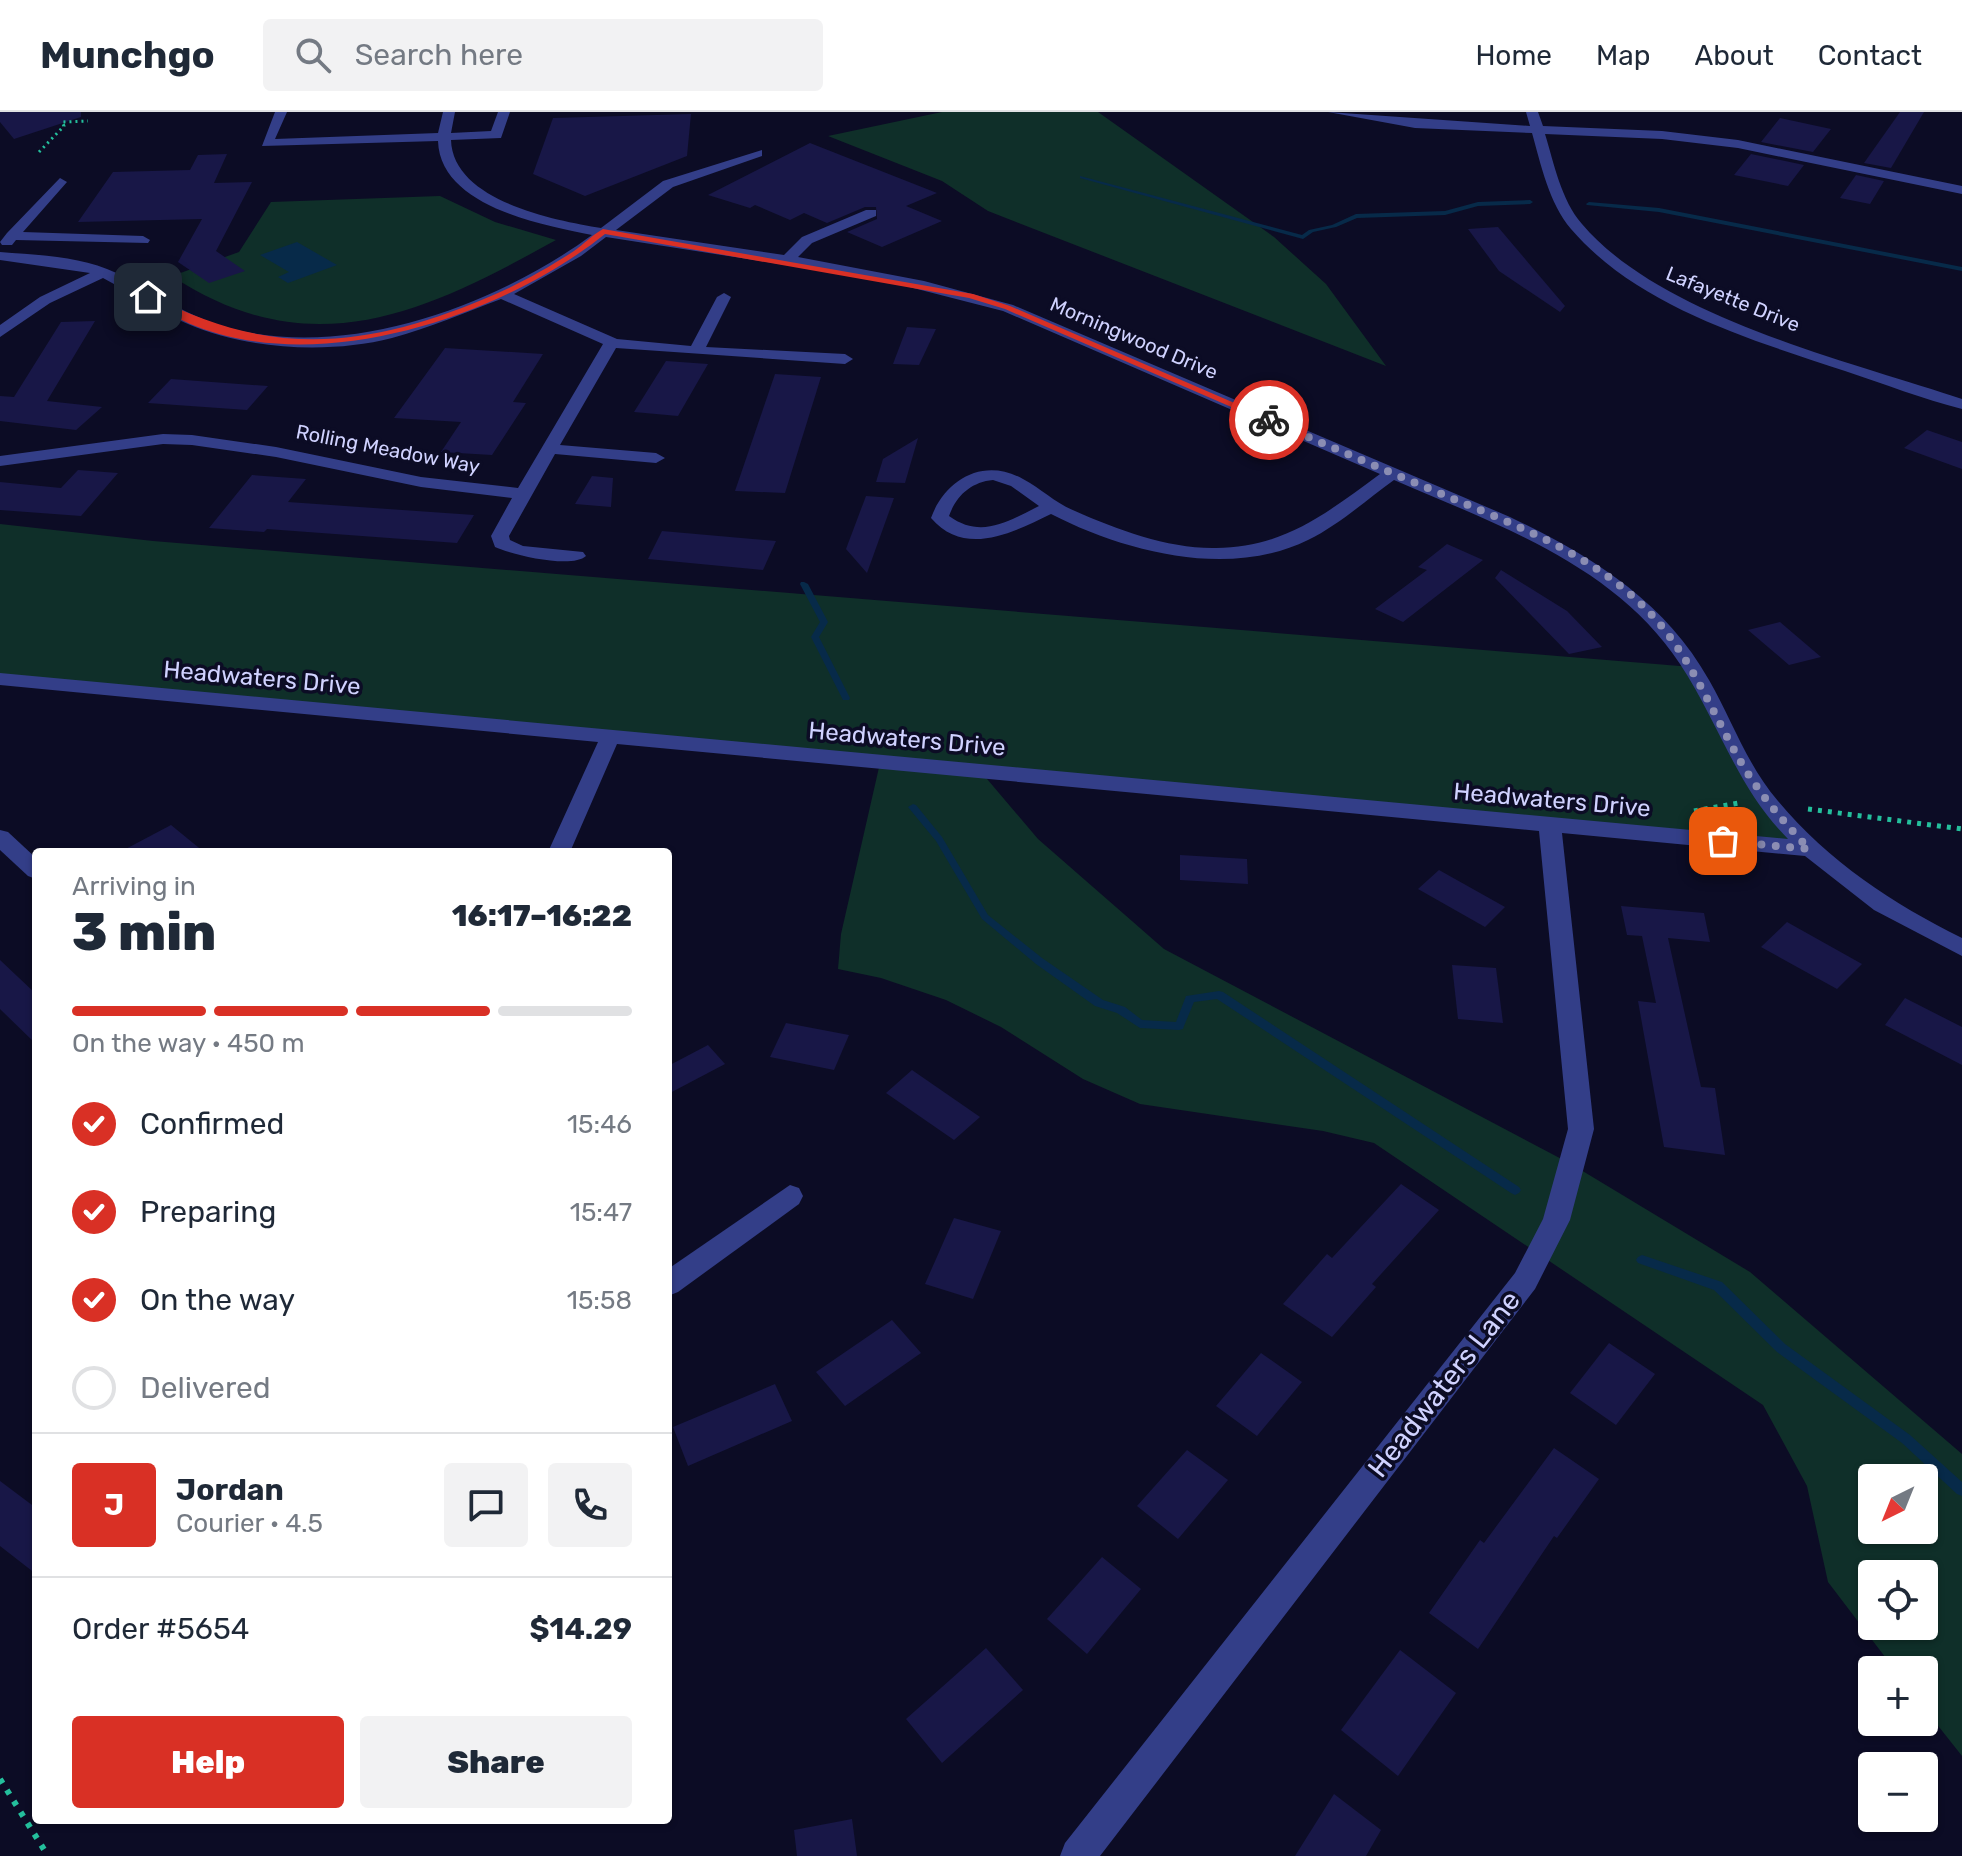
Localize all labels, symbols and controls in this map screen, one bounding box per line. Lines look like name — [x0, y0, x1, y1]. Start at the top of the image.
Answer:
search box — [263, 19, 823, 91]
text: Munchgo — [40, 32, 215, 78]
icon: search — [291, 33, 335, 77]
text: Search here — [355, 37, 523, 73]
text: Home — [1475, 39, 1552, 72]
text: Map — [1596, 39, 1650, 72]
text: About — [1694, 39, 1774, 72]
text: Contact — [1818, 39, 1922, 72]
street label: Lafayette Drive — [1663, 261, 1803, 337]
pin — [114, 263, 182, 331]
icon: home — [126, 275, 170, 319]
street label: Morningwood Drive — [1047, 292, 1221, 384]
courier — [1229, 380, 1309, 460]
icon: bike — [1247, 398, 1291, 442]
street label: Rolling Meadow Way — [294, 419, 482, 479]
street label: Headwaters Drive — [162, 655, 362, 701]
street label: Headwaters Drive — [807, 716, 1007, 762]
street label: Headwaters Drive — [1452, 777, 1652, 823]
pin — [1689, 807, 1757, 875]
icon: bag — [1701, 819, 1745, 863]
text: Arriving in — [72, 871, 196, 902]
text: 16:17–16:22 — [452, 898, 632, 934]
text: 3 min — [72, 901, 216, 963]
text: On the way · 450 m — [72, 1028, 305, 1059]
icon: check — [72, 1102, 116, 1146]
text: Confirmed — [140, 1106, 284, 1142]
text: 15:46 — [567, 1109, 632, 1140]
icon: check — [72, 1190, 116, 1234]
text: Preparing — [140, 1194, 276, 1230]
text: 15:47 — [570, 1197, 632, 1228]
icon: check — [72, 1278, 116, 1322]
text: On the way — [140, 1282, 295, 1318]
street label: Headwaters Lane — [1361, 1284, 1527, 1484]
text: 15:58 — [567, 1285, 632, 1316]
text: Delivered — [140, 1370, 271, 1406]
button: chat — [444, 1463, 528, 1547]
button: phone — [548, 1463, 632, 1547]
north arrow — [1858, 1464, 1938, 1544]
map controls — [1858, 1464, 1938, 1832]
text: Jordan — [176, 1472, 284, 1508]
text: J — [104, 1487, 124, 1523]
text: Courier · 4.5 — [176, 1508, 323, 1539]
button: locate — [1858, 1560, 1938, 1640]
text: Order #5654 — [72, 1611, 249, 1647]
text: $14.29 — [530, 1611, 632, 1647]
button: + — [1858, 1656, 1938, 1736]
button: Help — [72, 1716, 344, 1808]
button: Share — [360, 1716, 632, 1808]
button: − — [1858, 1752, 1938, 1832]

